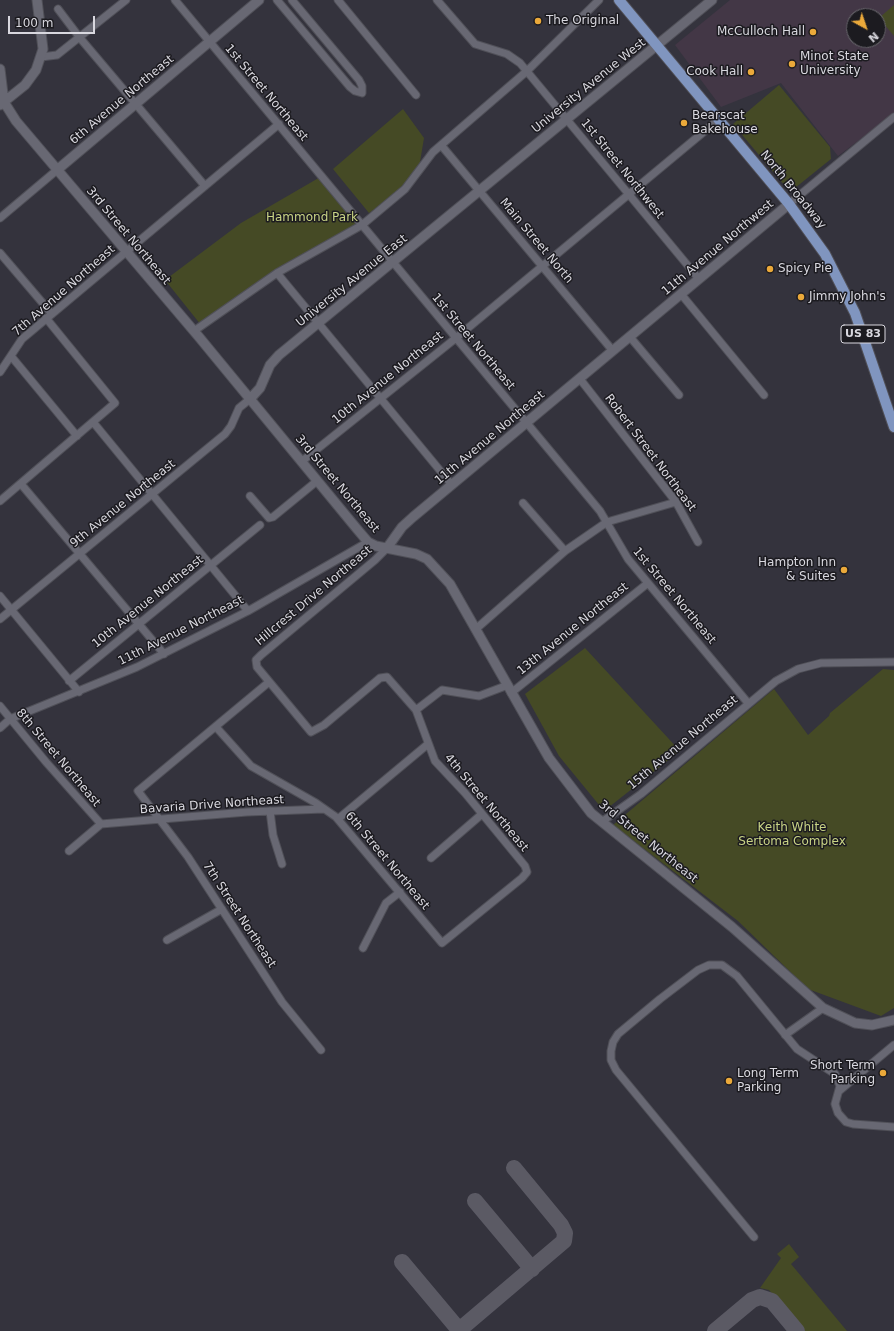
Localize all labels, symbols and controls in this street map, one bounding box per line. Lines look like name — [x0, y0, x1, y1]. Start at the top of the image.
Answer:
scale bar — [10, 8, 97, 34]
north arrow — [846, 8, 886, 48]
place label: The Original — [546, 14, 619, 28]
text: 100 m — [15, 16, 53, 30]
marker: The Original — [533, 16, 543, 26]
place label: McCulloch Hall — [717, 25, 805, 39]
marker: McCulloch Hall — [808, 27, 818, 37]
text: N — [866, 29, 881, 45]
street label: University Avenue West — [529, 36, 649, 136]
street label: 1st Street Northeast — [221, 42, 311, 144]
place label: Minot State University — [800, 50, 869, 78]
street label: 6th Avenue Northeast — [67, 52, 177, 148]
marker: Minot State University — [787, 59, 797, 69]
place label: Cook Hall — [686, 65, 743, 79]
marker: Cook Hall — [746, 67, 756, 77]
place label: Bearscat Bakehouse — [692, 109, 758, 137]
street label: 1st Street Northwest — [577, 116, 667, 222]
marker: Bearscat Bakehouse — [679, 118, 689, 128]
street label: North Broadway — [757, 148, 829, 232]
street label: 3rd Street Northeast — [83, 184, 173, 288]
street label: Main Street North — [496, 196, 576, 286]
street label: 11th Avenue Northwest — [659, 197, 777, 299]
park label: Hammond Park — [266, 211, 358, 225]
street label: University Avenue East — [294, 232, 410, 330]
street label: 7th Avenue Northeast — [10, 242, 118, 340]
place label: Spicy Pie — [778, 262, 832, 276]
marker: Spicy Pie — [765, 264, 775, 274]
place label: Jimmy John's — [809, 290, 886, 304]
street label: 1st Street Northeast — [428, 291, 518, 393]
marker: Jimmy John's — [796, 292, 806, 302]
road number: US 83 — [841, 325, 885, 343]
street label: 10th Avenue Northeast — [329, 329, 447, 427]
street label: 11th Avenue Northeast — [432, 388, 548, 488]
street label: Robert Street Northeast — [601, 392, 699, 514]
street label: 3rd Street Northeast — [292, 432, 382, 536]
street label: 9th Avenue Northeast — [67, 457, 179, 551]
street label: Hillcrest Drive Northeast — [253, 543, 375, 649]
street label: 1st Street Northeast — [629, 545, 719, 647]
street label: 10th Avenue Northeast — [89, 553, 207, 651]
place label: Hampton Inn & Suites — [758, 556, 836, 584]
marker: Hampton Inn & Suites — [839, 565, 849, 575]
street label: 13th Avenue Northeast — [514, 580, 632, 678]
street label: 11th Avenue Northeast — [116, 593, 246, 669]
street label: 15th Avenue Northeast — [625, 693, 741, 793]
street label: 8th Street Northeast — [13, 706, 103, 810]
street label: 4th Street Northeast — [441, 751, 531, 855]
street label: Bavaria Drive Northeast — [139, 793, 285, 817]
street label: 3rd Street Northeast — [596, 798, 700, 886]
street label: 6th Street Northeast — [342, 809, 432, 913]
park label: Keith White Sertoma Complex — [738, 821, 846, 849]
street label: 7th Street Northeast — [199, 859, 279, 971]
place label: Short Term Parking — [810, 1059, 875, 1087]
place label: Long Term Parking — [737, 1067, 799, 1095]
marker: Short Term Parking — [878, 1068, 888, 1078]
marker: Long Term Parking — [724, 1076, 734, 1086]

